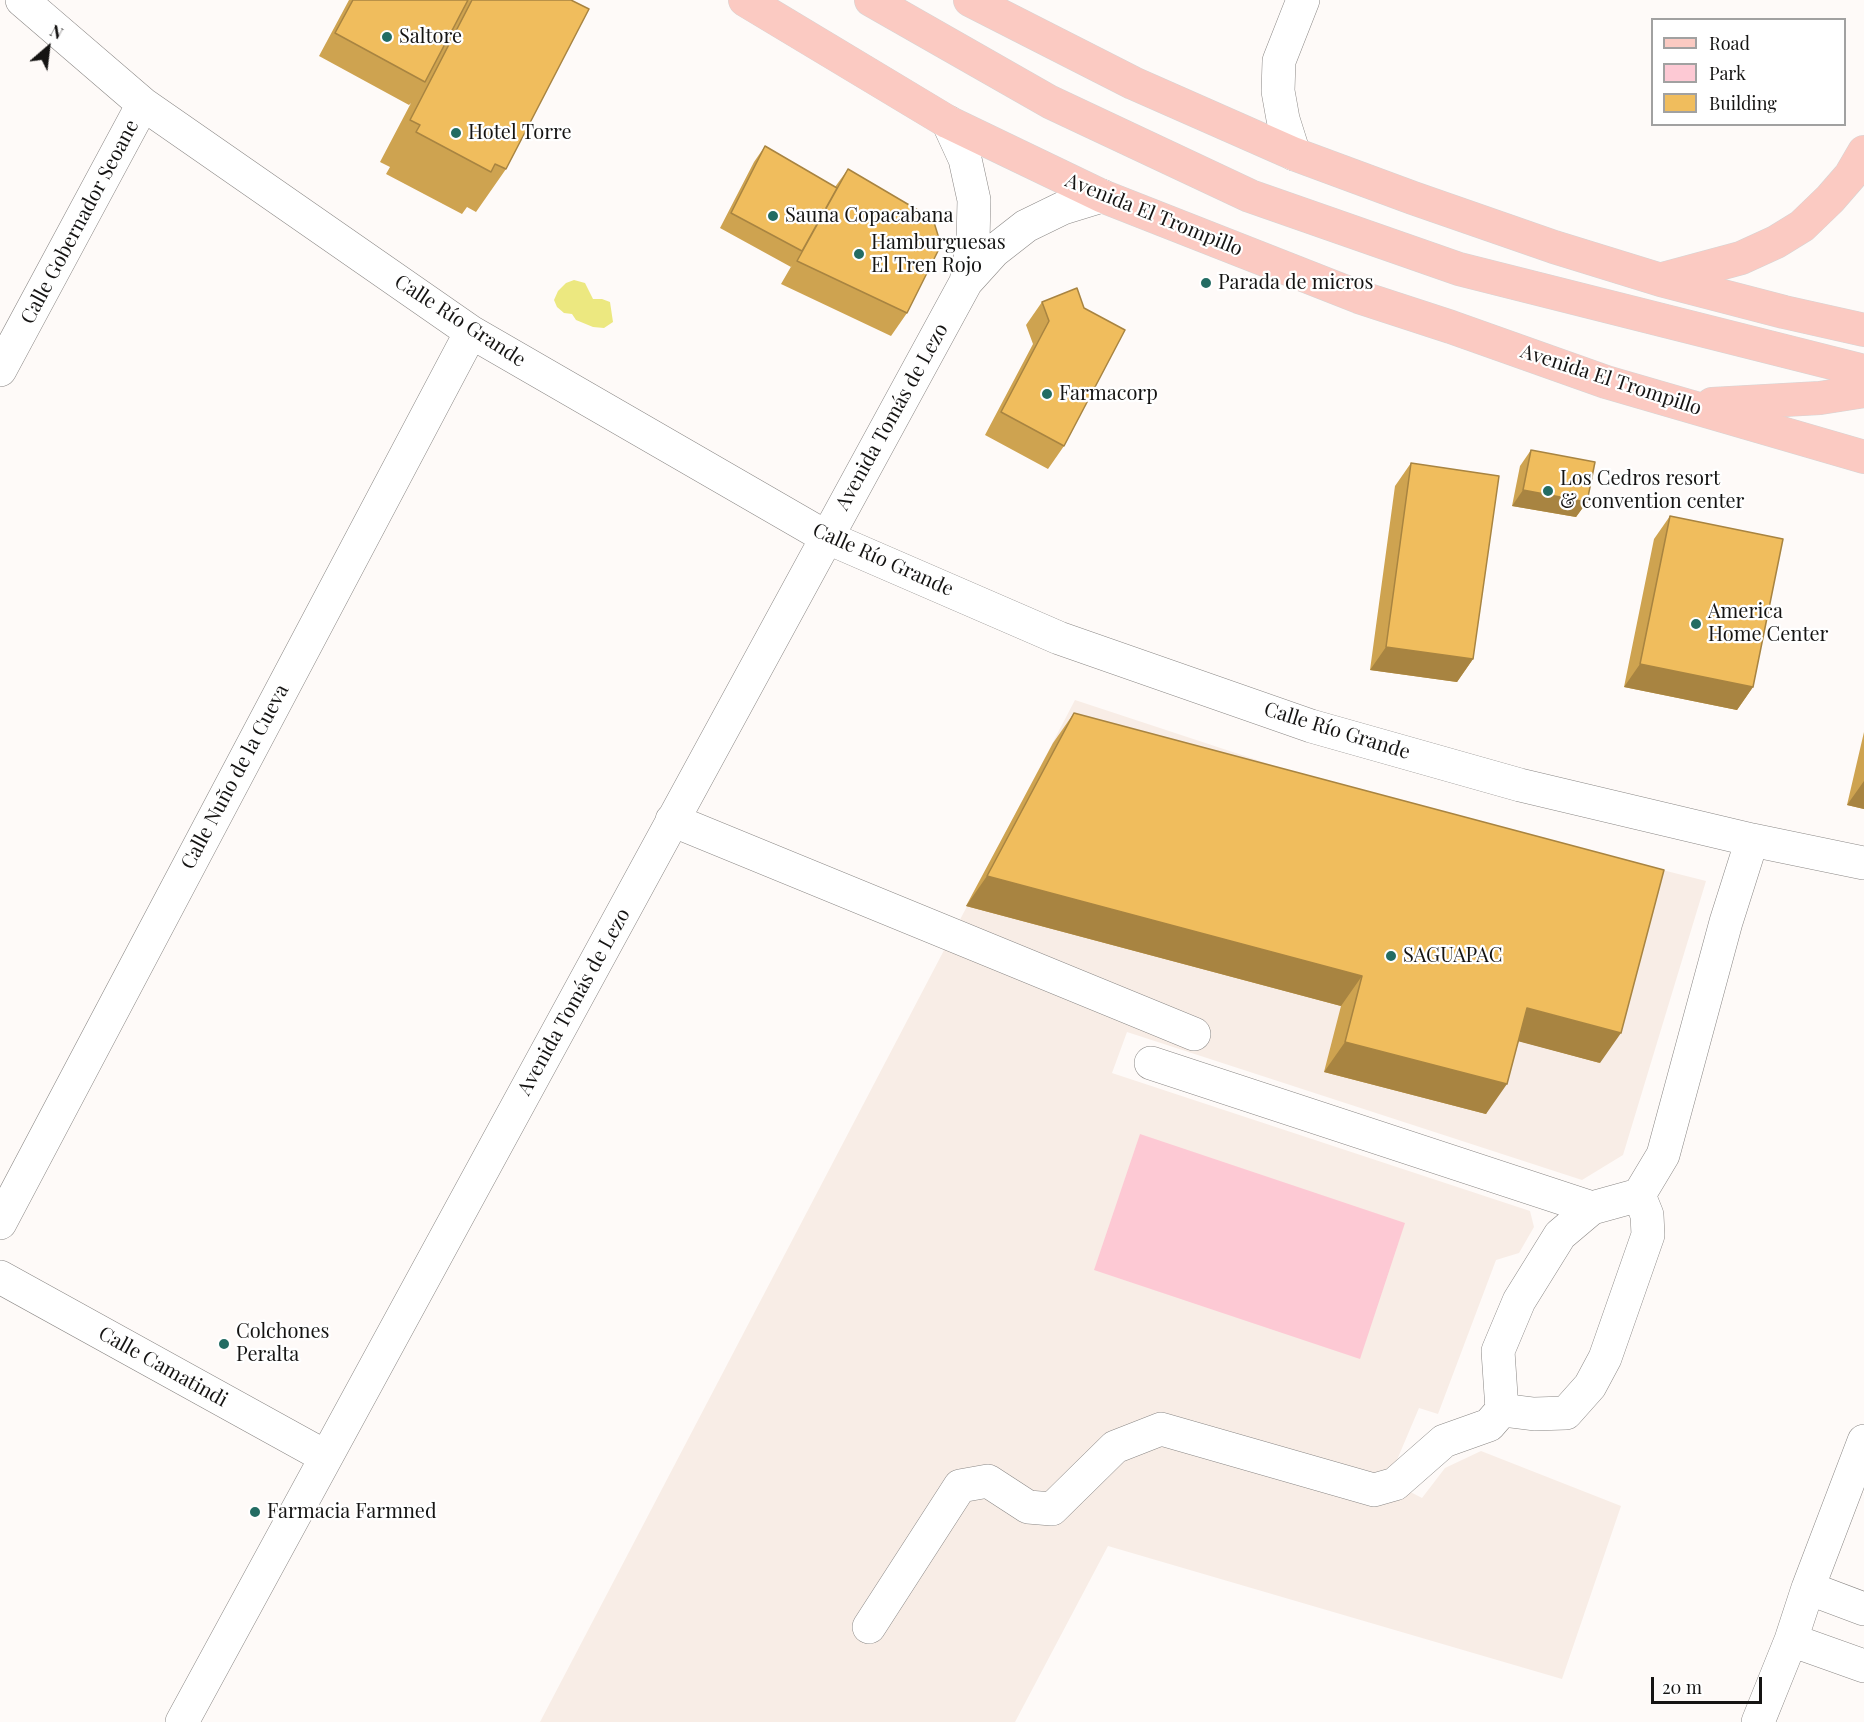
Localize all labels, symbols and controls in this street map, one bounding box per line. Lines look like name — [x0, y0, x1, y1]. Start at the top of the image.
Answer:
north arrow — [18, 18, 78, 78]
legend — [1651, 18, 1846, 126]
text: N — [47, 20, 67, 44]
place label: Saltore — [399, 25, 462, 49]
marker: Saltore — [380, 30, 394, 44]
text: Road — [1709, 31, 1750, 55]
text: Park — [1709, 61, 1746, 85]
text: Building — [1709, 91, 1777, 115]
street label: Calle Gobernador Seoane — [16, 116, 144, 328]
place label: Hotel Torre — [468, 121, 572, 145]
marker: Hotel Torre — [449, 126, 463, 140]
street label: Avenida El Trompillo — [1062, 168, 1246, 262]
place label: Sauna Copacabana — [785, 204, 953, 228]
marker: Sauna Copacabana — [766, 209, 780, 223]
place label: Hamburguesas El Tren Rojo — [871, 231, 1006, 278]
marker: Hamburguesas El Tren Rojo — [852, 247, 866, 261]
street label: Calle Río Grande — [390, 270, 530, 372]
place label: Parada de micros — [1218, 271, 1373, 295]
marker: Parada de micros — [1199, 276, 1213, 290]
street label: Avenida Tomás de Lezo — [831, 319, 953, 515]
street label: Avenida El Trompillo — [1517, 339, 1705, 421]
place label: Farmacorp — [1059, 382, 1158, 406]
marker: Farmacorp — [1040, 387, 1054, 401]
place label: Los Cedros resort & convention center — [1560, 467, 1745, 514]
marker: Los Cedros resort & convention center — [1541, 484, 1555, 498]
street label: Calle Río Grande — [809, 518, 957, 602]
place label: America Home Center — [1708, 600, 1829, 647]
marker: America Home Center — [1689, 617, 1703, 631]
street label: Calle Nuño de la Cueva — [176, 681, 294, 873]
street label: Calle Río Grande — [1261, 697, 1413, 765]
street label: Avenida Tomás de Lezo — [513, 904, 635, 1100]
place label: SAGUAPAC — [1403, 944, 1502, 968]
marker: SAGUAPAC — [1384, 949, 1398, 963]
place label: Colchones Peralta — [236, 1320, 329, 1367]
street label: Calle Camatindi — [94, 1322, 232, 1412]
marker: Colchones Peralta — [217, 1337, 231, 1351]
place label: Farmacia Farmned — [267, 1500, 437, 1524]
marker: Farmacia Farmned — [248, 1505, 262, 1519]
scale bar — [1654, 1665, 1765, 1703]
text: 20 m — [1662, 1675, 1702, 1699]

